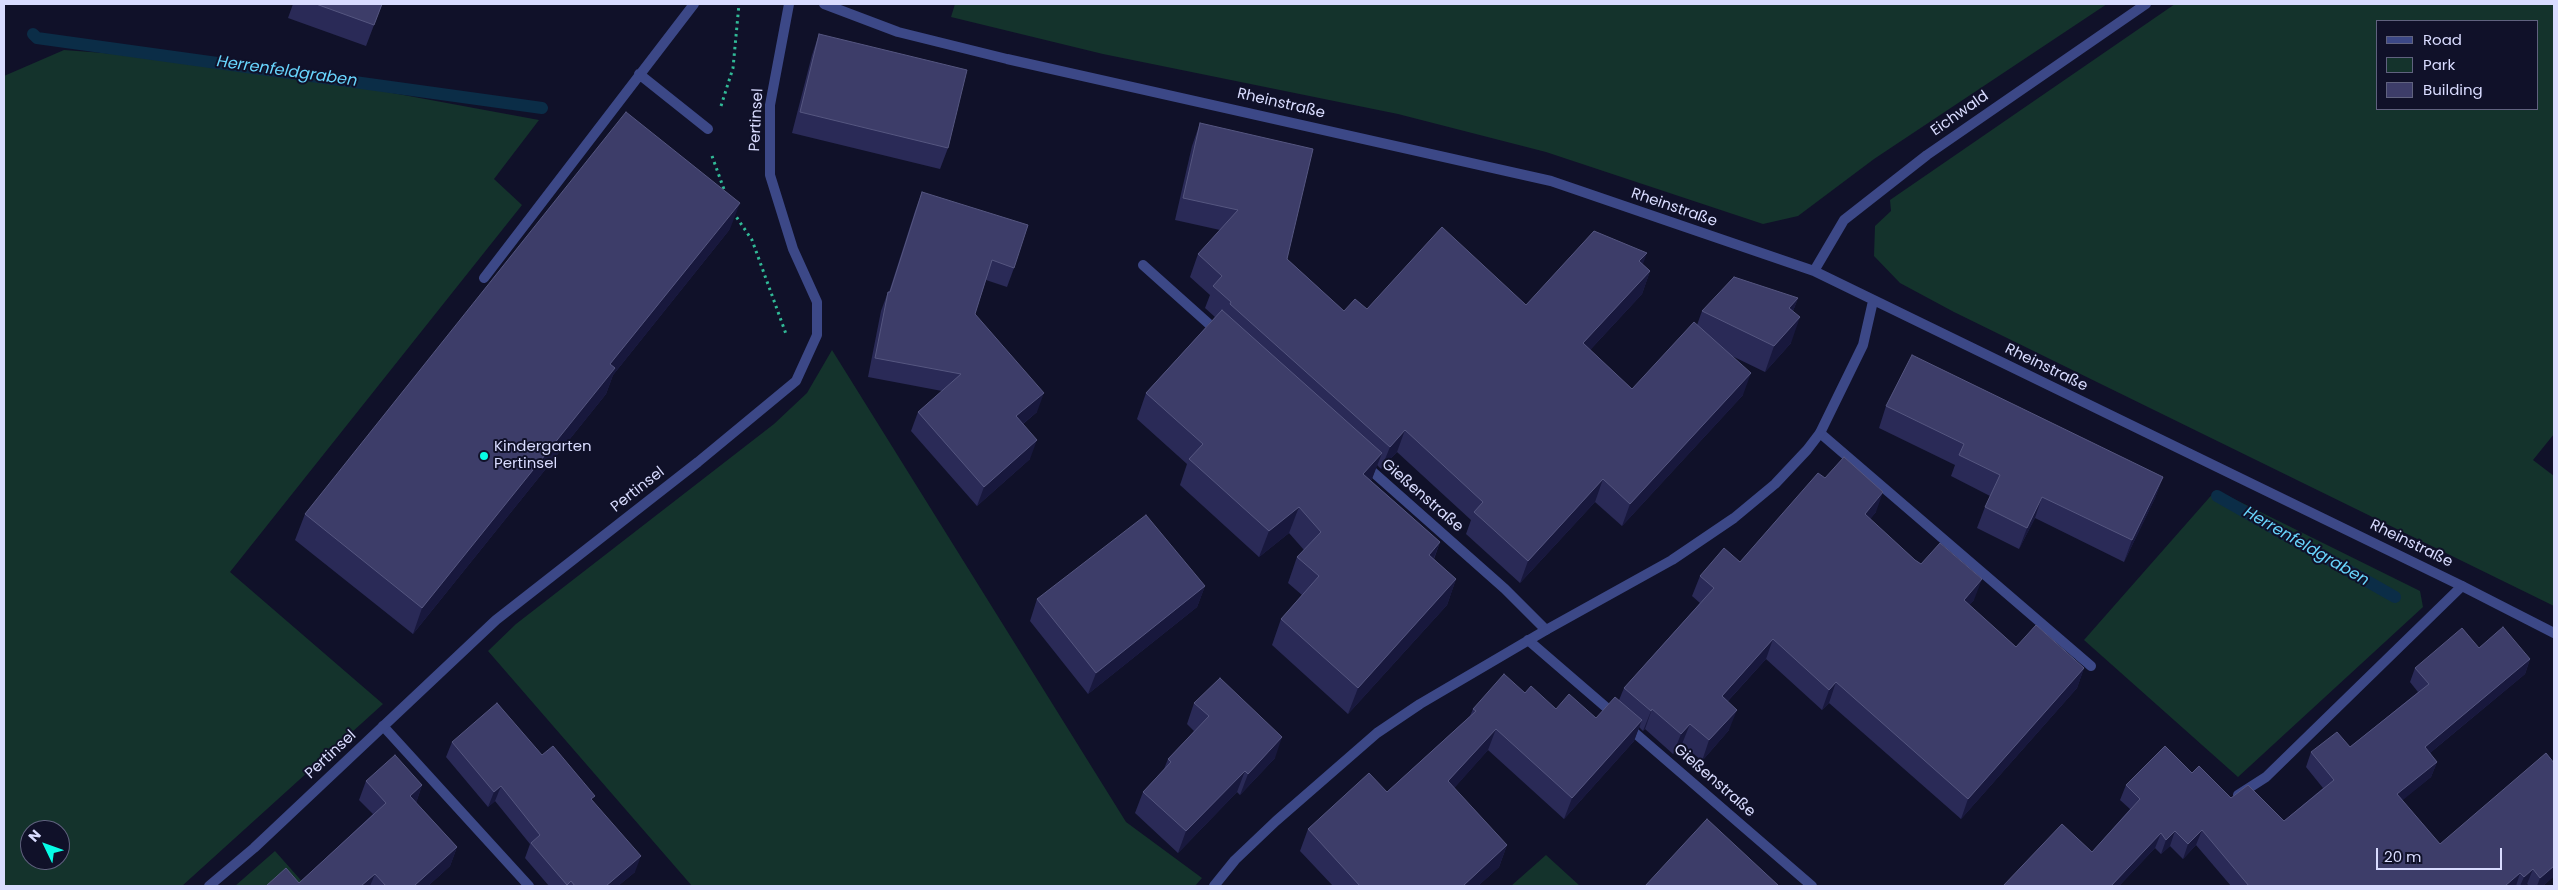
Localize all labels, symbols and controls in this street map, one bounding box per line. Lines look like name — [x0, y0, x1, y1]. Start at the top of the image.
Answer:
legend — [2376, 20, 2538, 110]
text: Road — [2423, 29, 2462, 50]
water label: Herrenfeldgraben — [216, 53, 358, 91]
text: Park — [2423, 54, 2455, 75]
text: Building — [2423, 79, 2483, 100]
street label: Rheinstraße — [1235, 85, 1327, 123]
street label: Pertinsel — [746, 88, 768, 152]
street label: Eichwald — [1928, 88, 1992, 140]
street label: Rheinstraße — [1629, 185, 1719, 231]
street label: Rheinstraße — [2002, 340, 2090, 396]
place label: Kindergarten Pertinsel — [494, 438, 592, 473]
marker: Kindergarten Pertinsel — [478, 450, 490, 462]
street label: Gießenstraße — [1377, 456, 1467, 536]
street label: Pertinsel — [608, 463, 668, 517]
water label: Herrenfeldgraben — [2240, 503, 2372, 591]
street label: Rheinstraße — [2367, 516, 2455, 572]
street label: Pertinsel — [302, 727, 360, 783]
street label: Gießenstraße — [1669, 741, 1759, 821]
north arrow — [20, 820, 70, 870]
text: N — [24, 825, 46, 846]
scale bar — [2378, 838, 2504, 870]
text: 20 m — [2384, 846, 2422, 867]

